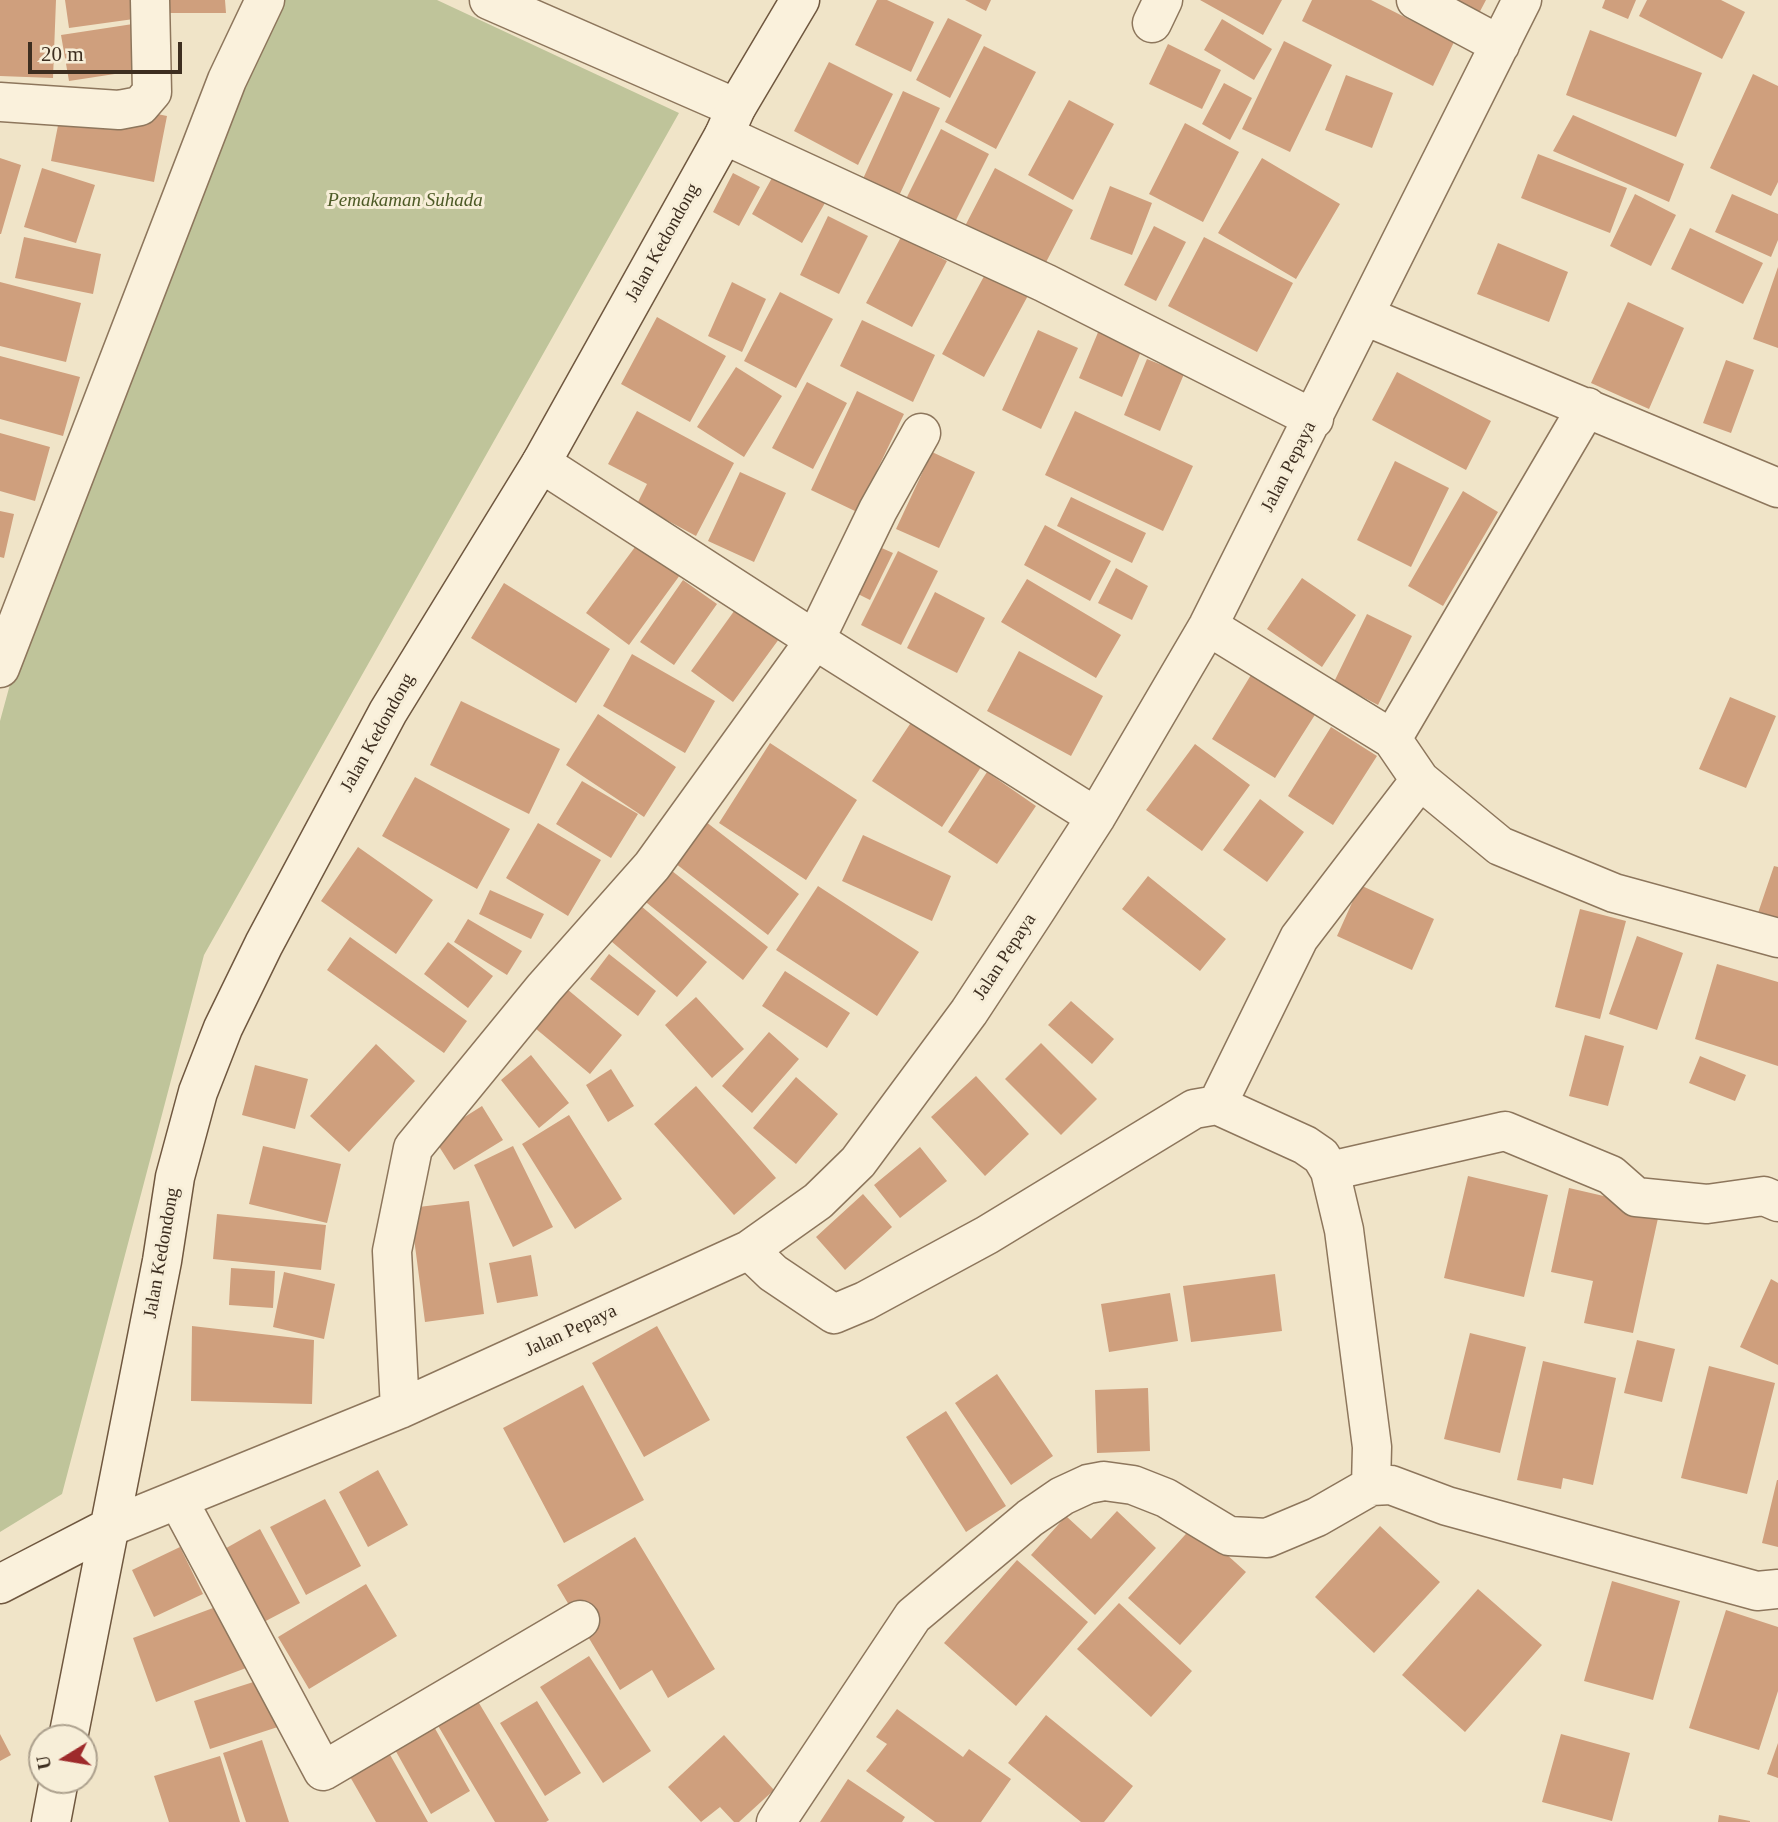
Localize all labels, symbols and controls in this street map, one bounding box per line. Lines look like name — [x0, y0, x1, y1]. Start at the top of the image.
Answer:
scale bar — [32, 28, 186, 72]
text: 20 m — [41, 42, 84, 66]
street label: Jalan Kedondong — [621, 180, 705, 306]
park label: Pemakaman Suhada — [327, 190, 483, 212]
street label: Jalan Pepaya — [1256, 418, 1322, 516]
street label: Jalan Kedondong — [336, 670, 420, 796]
street label: Jalan Pepaya — [969, 909, 1041, 1005]
street label: Jalan Kedondong — [139, 1186, 185, 1320]
street label: Jalan Pepaya — [521, 1300, 621, 1362]
north arrow — [28, 1724, 98, 1794]
text: U — [32, 1754, 55, 1771]

